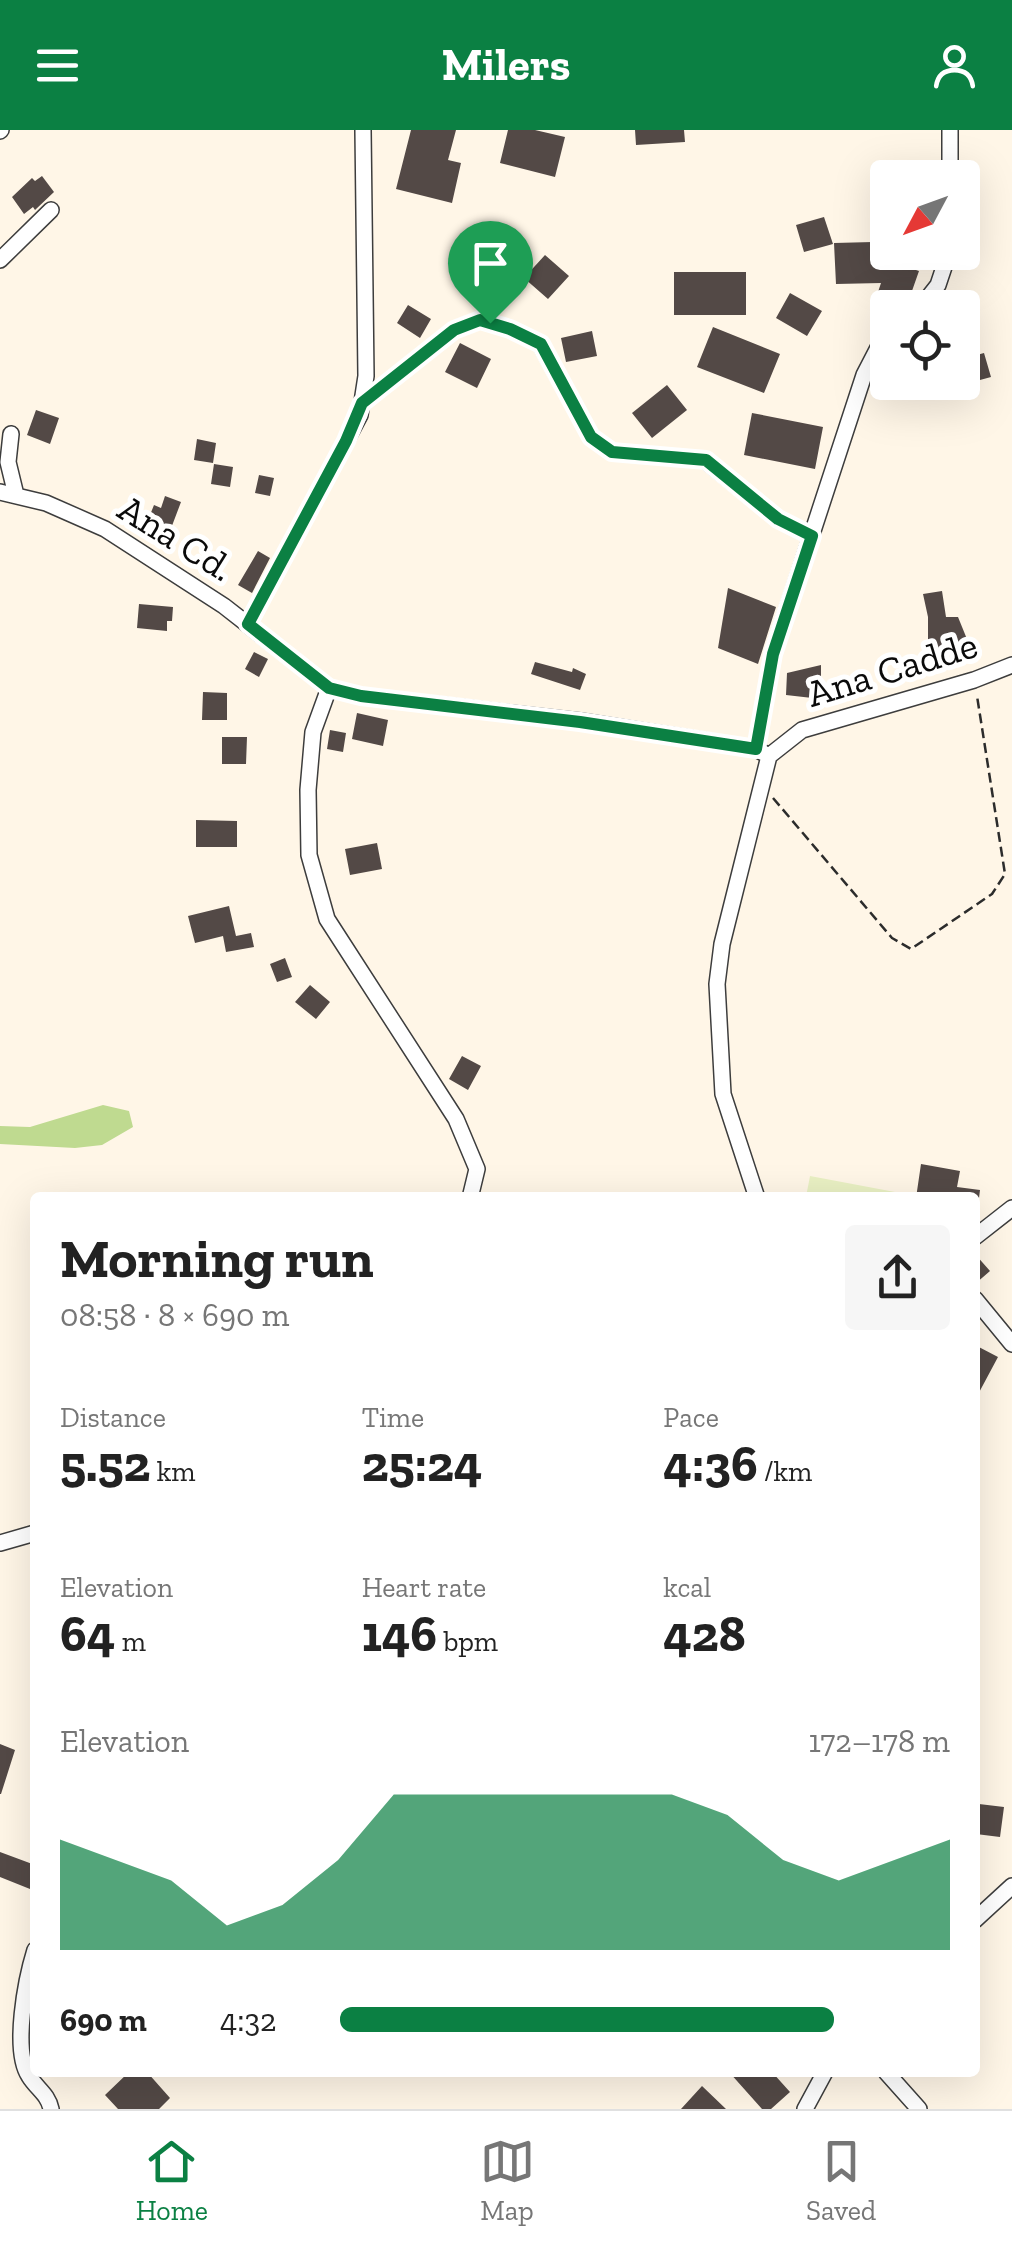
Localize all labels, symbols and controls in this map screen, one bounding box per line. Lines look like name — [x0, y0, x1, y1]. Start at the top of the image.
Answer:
icon: menu — [30, 38, 85, 93]
text: Milers — [442, 38, 570, 92]
icon: person — [927, 38, 982, 93]
north arrow — [870, 160, 980, 270]
map controls — [870, 160, 980, 400]
pin — [448, 221, 533, 324]
icon: arrive — [463, 236, 518, 291]
button: locate — [870, 290, 980, 400]
street label: Ana Cd. — [110, 485, 242, 591]
street label: Ana Cadde — [801, 621, 983, 717]
text: Morning run — [60, 1225, 374, 1291]
button: share — [845, 1225, 950, 1330]
text: 08:58 · 8 × 690 m — [60, 1296, 289, 1334]
text: Distance — [60, 1401, 166, 1434]
text: Time — [362, 1401, 424, 1434]
text: Pace — [663, 1401, 719, 1434]
text: 5.52 — [60, 1434, 150, 1494]
text: 25:24 — [362, 1434, 482, 1494]
text: 4:36 — [663, 1434, 758, 1494]
text: km — [150, 1455, 196, 1488]
text: /km — [758, 1455, 812, 1488]
text: Elevation — [60, 1571, 173, 1604]
text: Heart rate — [362, 1571, 486, 1604]
text: kcal — [663, 1571, 711, 1604]
text: 64 — [60, 1604, 115, 1664]
text: 146 — [362, 1604, 437, 1664]
text: 428 — [663, 1604, 746, 1664]
text: m — [115, 1625, 146, 1658]
text: bpm — [437, 1625, 498, 1658]
text: Elevation — [60, 1722, 189, 1760]
text: 172–178 m — [808, 1722, 950, 1760]
text: 690 m — [60, 2001, 147, 2039]
text: 4:32 — [220, 2001, 277, 2039]
tab: Home — [136, 2134, 208, 2227]
tab: Map — [480, 2134, 535, 2227]
tab: Saved — [806, 2134, 876, 2227]

